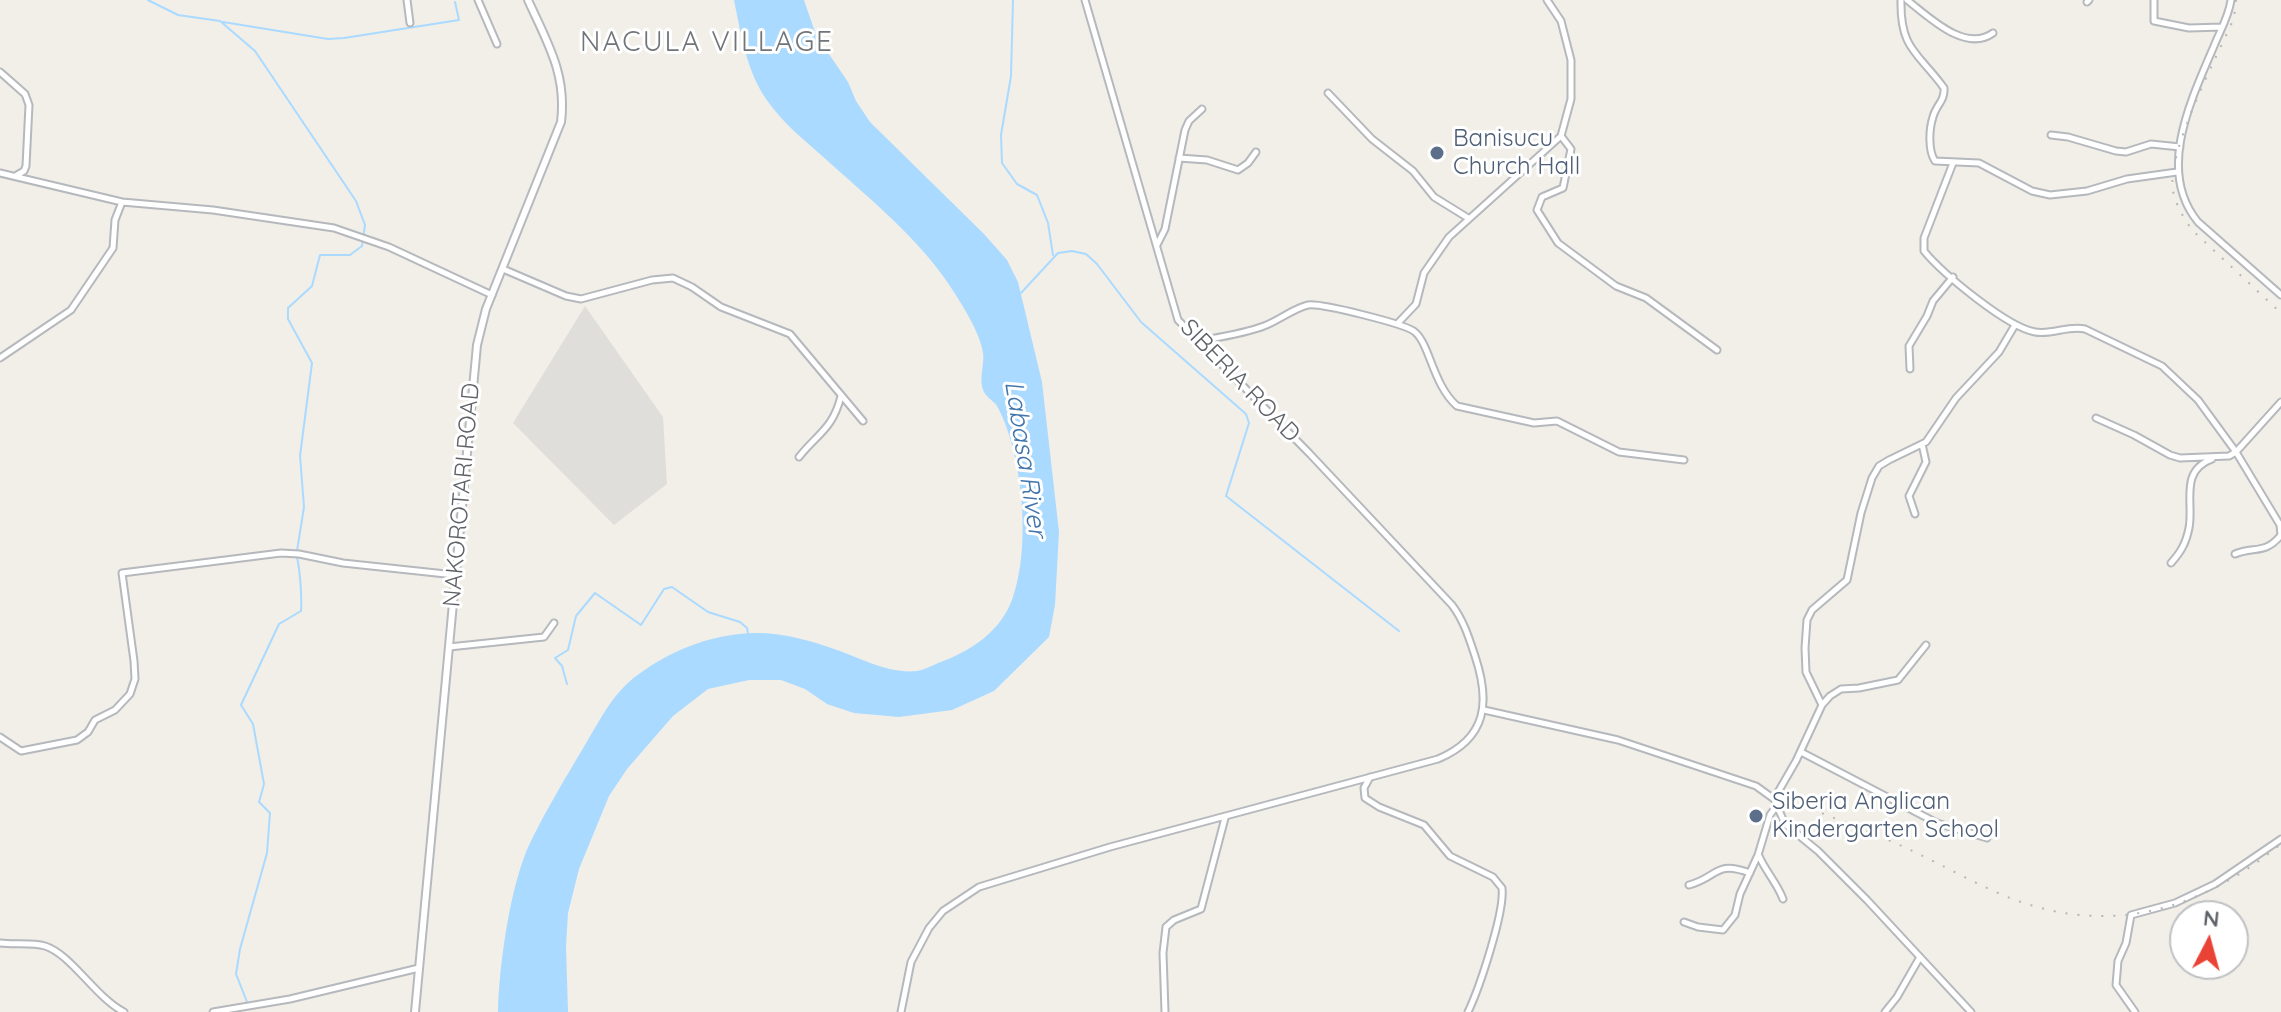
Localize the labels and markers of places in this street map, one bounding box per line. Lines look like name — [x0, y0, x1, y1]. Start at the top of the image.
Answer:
place label: Banisucu Church Hall — [1453, 125, 1580, 181]
marker: Banisucu Church Hall — [1428, 144, 1446, 162]
place label: Siberia Anglican Kindergarten School — [1772, 788, 1999, 844]
marker: Siberia Anglican Kindergarten School — [1747, 807, 1765, 825]

